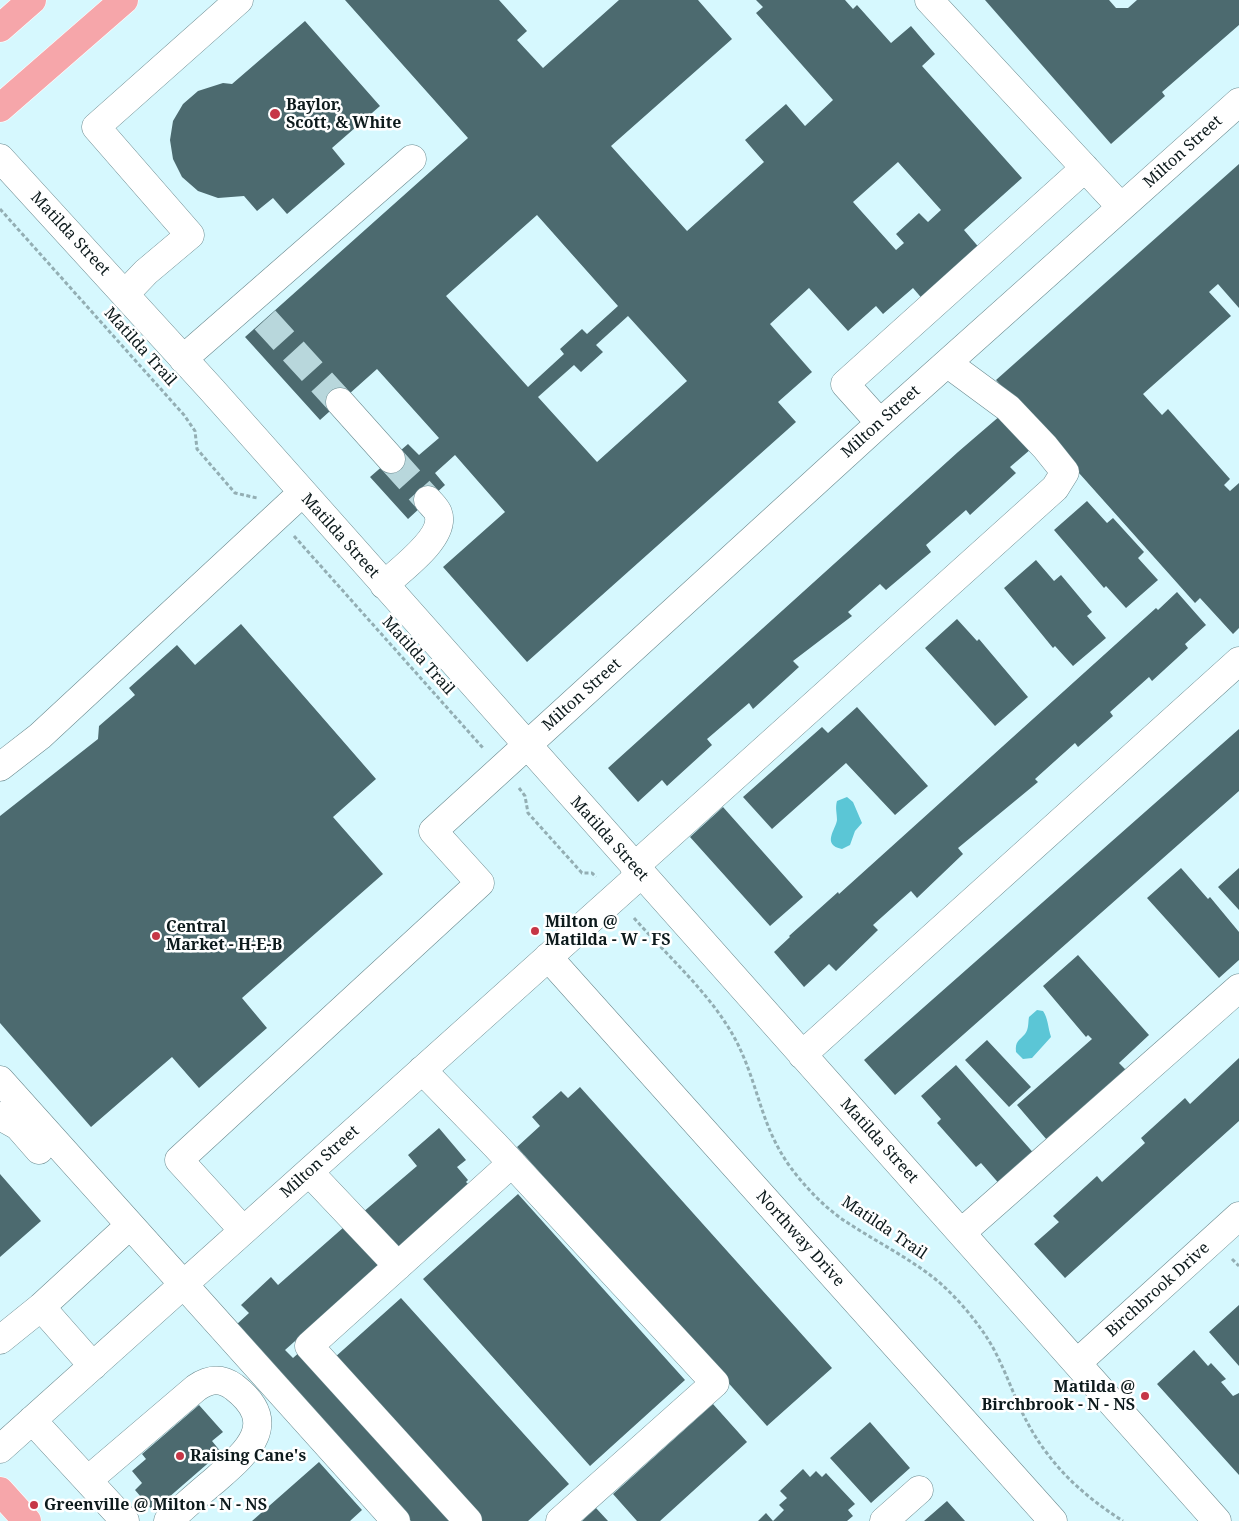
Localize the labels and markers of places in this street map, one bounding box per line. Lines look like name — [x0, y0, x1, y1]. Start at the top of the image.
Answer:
place label: Baylor, Scott, & White — [286, 95, 401, 133]
marker: Baylor, Scott, & White — [268, 107, 282, 121]
place label: Milton @ Matilda - W - FS — [545, 912, 670, 950]
place label: Central Market - H-E-B — [166, 917, 282, 955]
marker: Milton @ Matilda - W - FS — [529, 925, 541, 937]
marker: Central Market - H-E-B — [150, 930, 162, 942]
place label: Matilda @ Birchbrook - N - NS — [982, 1377, 1135, 1415]
marker: Matilda @ Birchbrook - N - NS — [1139, 1390, 1151, 1402]
place label: Raising Cane's — [190, 1446, 306, 1466]
marker: Raising Cane's — [174, 1450, 186, 1462]
place label: Greenville @ Milton - N - NS — [44, 1495, 267, 1515]
marker: Greenville @ Milton - N - NS — [28, 1499, 40, 1511]

